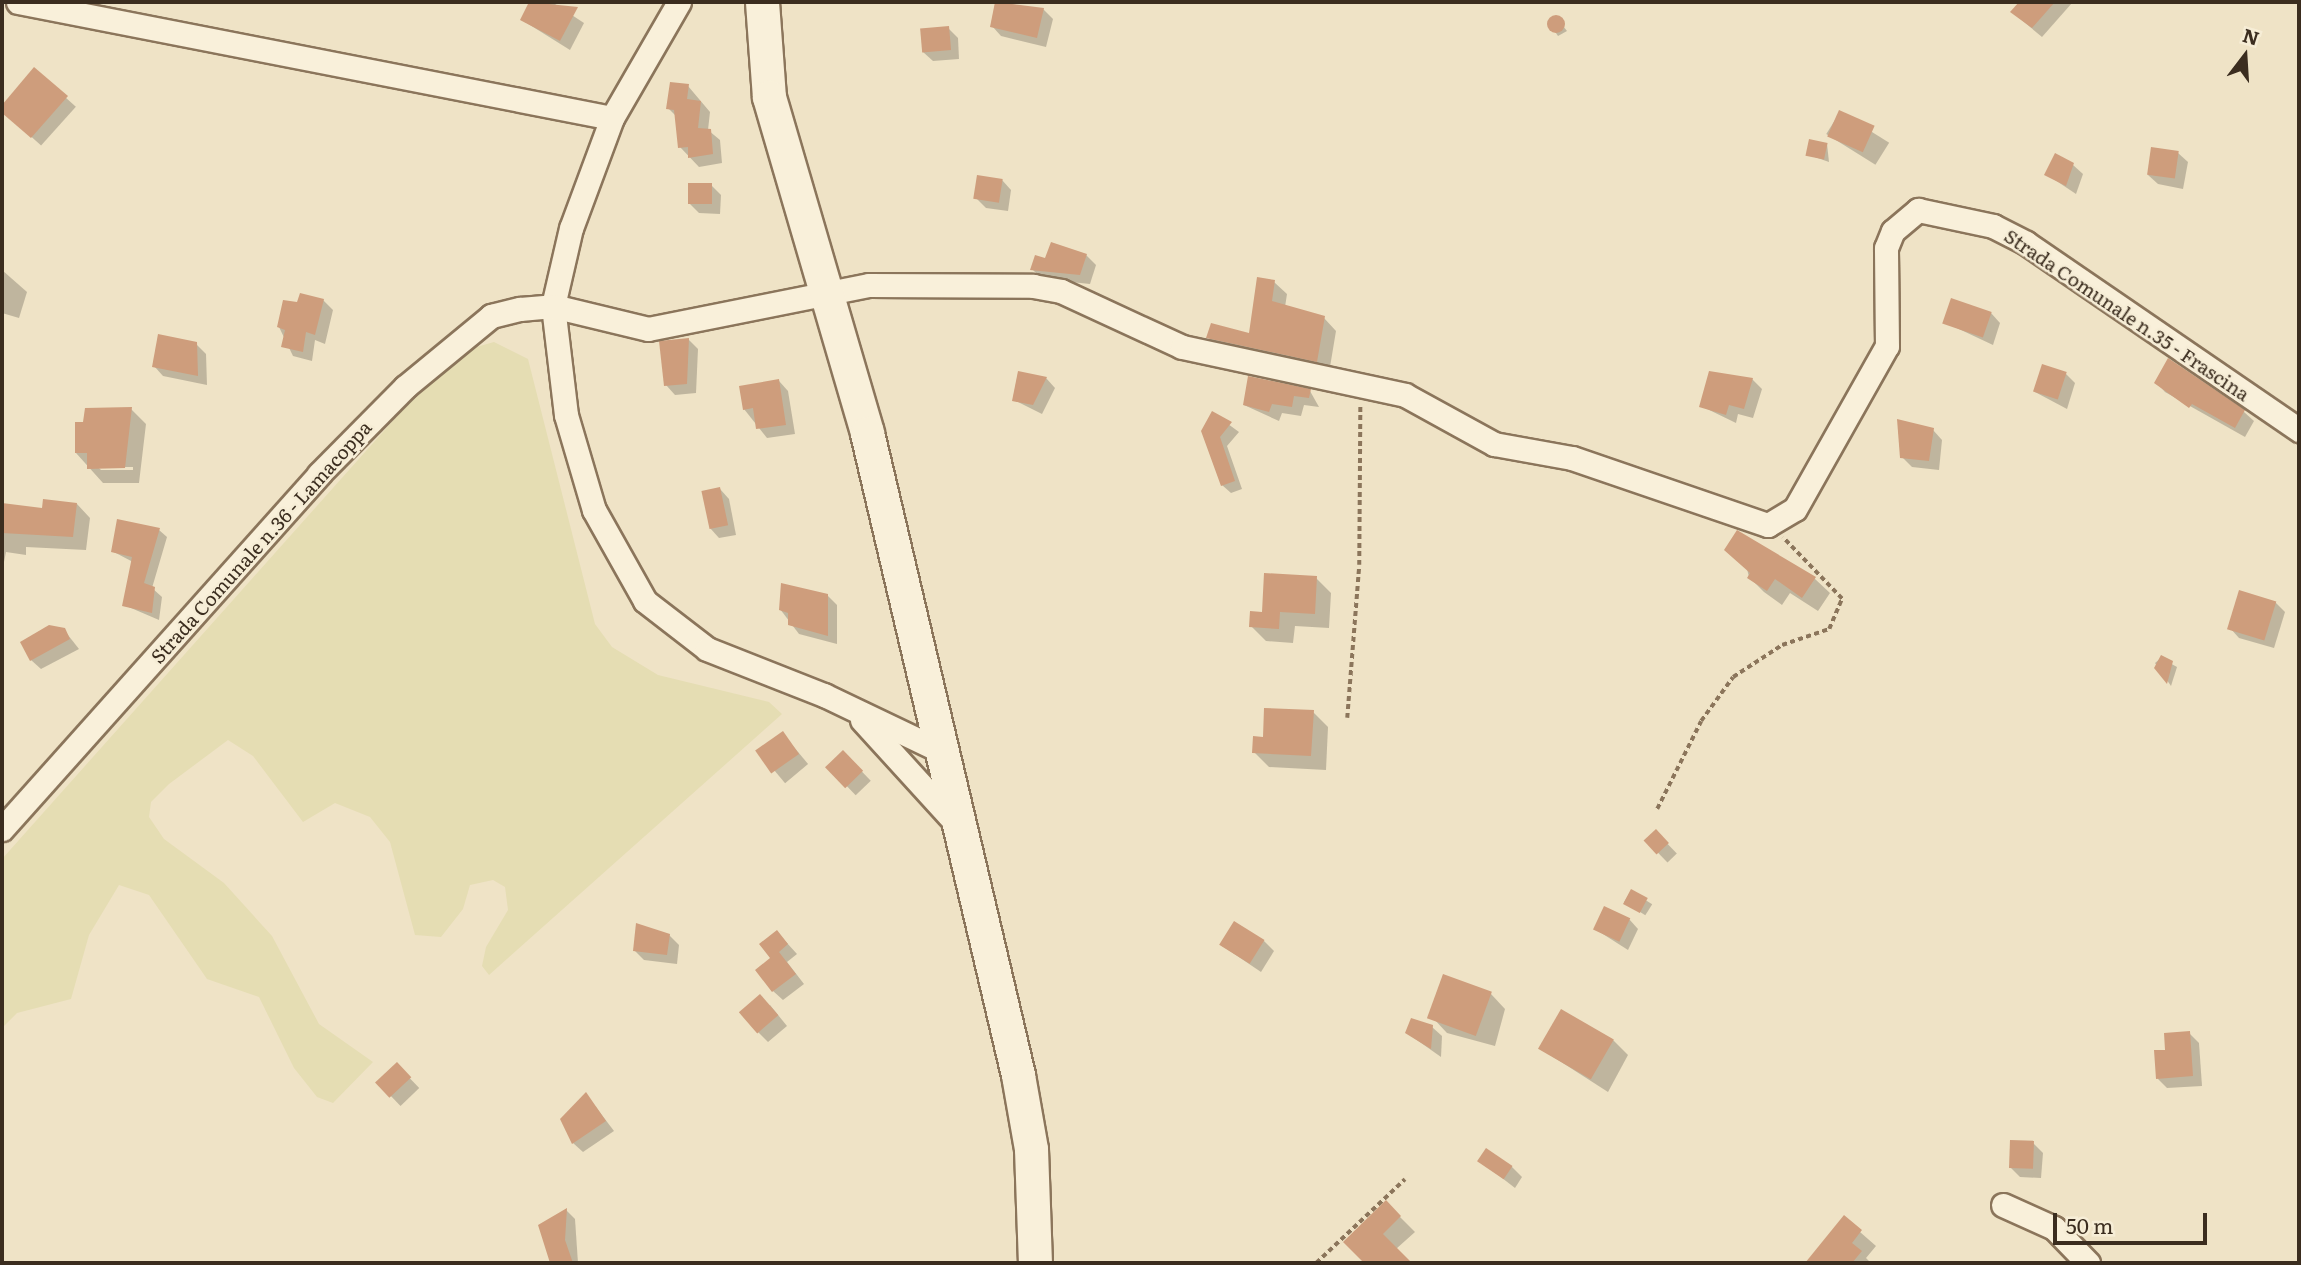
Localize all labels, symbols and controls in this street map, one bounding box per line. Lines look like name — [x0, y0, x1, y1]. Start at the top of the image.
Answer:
text: N — [2239, 20, 2263, 52]
north arrow — [2210, 21, 2280, 91]
street label: Strada Comunale n.35 - Frascina — [2000, 224, 2254, 406]
street label: Strada Comunale n.36 - Lamacoppa — [146, 416, 376, 668]
scale bar — [2056, 1198, 2210, 1242]
text: 50 m — [2066, 1209, 2113, 1240]

